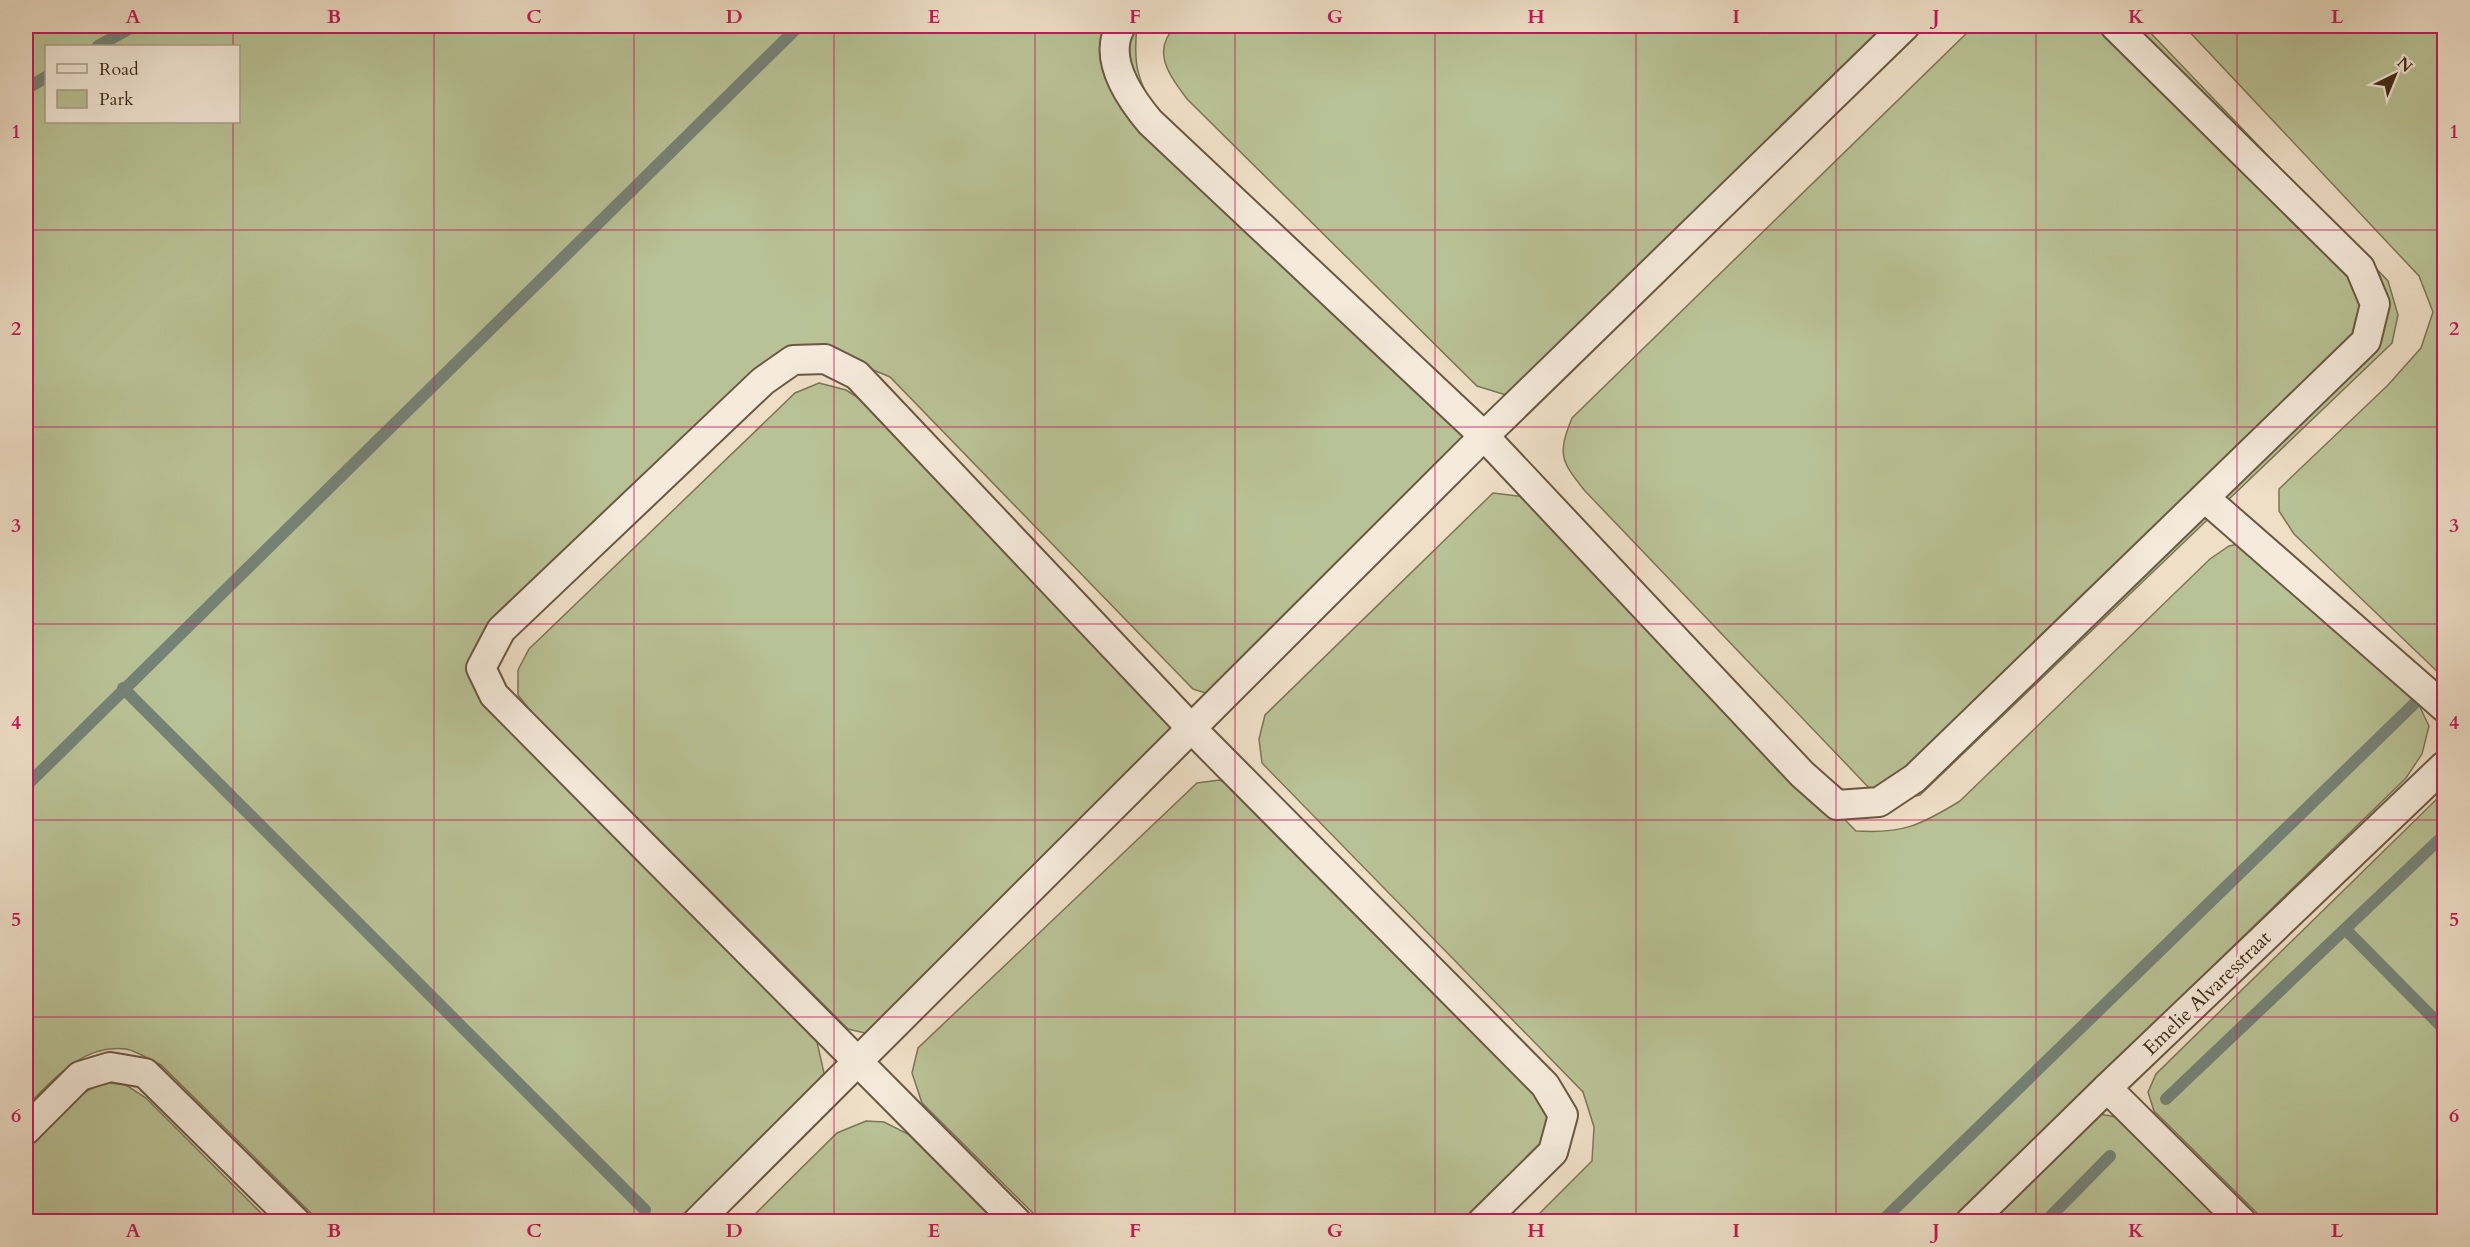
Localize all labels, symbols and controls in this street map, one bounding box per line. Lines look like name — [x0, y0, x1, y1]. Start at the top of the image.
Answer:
text: A — [125, 3, 141, 30]
text: B — [327, 3, 341, 30]
text: C — [526, 3, 542, 30]
text: D — [725, 3, 743, 30]
text: E — [928, 3, 940, 30]
text: F — [1129, 3, 1141, 30]
text: G — [1327, 3, 1343, 30]
text: H — [1527, 3, 1545, 30]
text: I — [1732, 3, 1740, 30]
text: J — [1929, 3, 1940, 30]
text: K — [2128, 3, 2145, 30]
text: L — [2331, 3, 2344, 30]
legend — [45, 45, 240, 123]
north arrow — [2365, 45, 2425, 105]
text: N — [2392, 52, 2417, 78]
text: Road — [99, 57, 139, 82]
text: Park — [99, 87, 134, 112]
text: 1 — [11, 118, 21, 145]
text: 1 — [2449, 118, 2459, 145]
text: 2 — [11, 315, 21, 342]
text: 2 — [2449, 315, 2459, 342]
text: 3 — [11, 512, 21, 539]
text: 3 — [2449, 512, 2459, 539]
text: 4 — [11, 709, 21, 736]
text: 4 — [2449, 709, 2459, 736]
text: 5 — [11, 906, 21, 933]
text: 5 — [2449, 906, 2459, 933]
street label: Emelie Alvaresstraat — [2137, 924, 2277, 1061]
text: 6 — [11, 1102, 21, 1129]
text: 6 — [2449, 1102, 2459, 1129]
text: A — [125, 1217, 141, 1244]
text: B — [327, 1217, 341, 1244]
text: C — [526, 1217, 542, 1244]
text: D — [725, 1217, 743, 1244]
text: E — [928, 1217, 940, 1244]
text: F — [1129, 1217, 1141, 1244]
text: G — [1327, 1217, 1343, 1244]
text: H — [1527, 1217, 1545, 1244]
text: I — [1732, 1217, 1740, 1244]
text: J — [1929, 1217, 1940, 1244]
text: K — [2128, 1217, 2145, 1244]
text: L — [2331, 1217, 2344, 1244]

